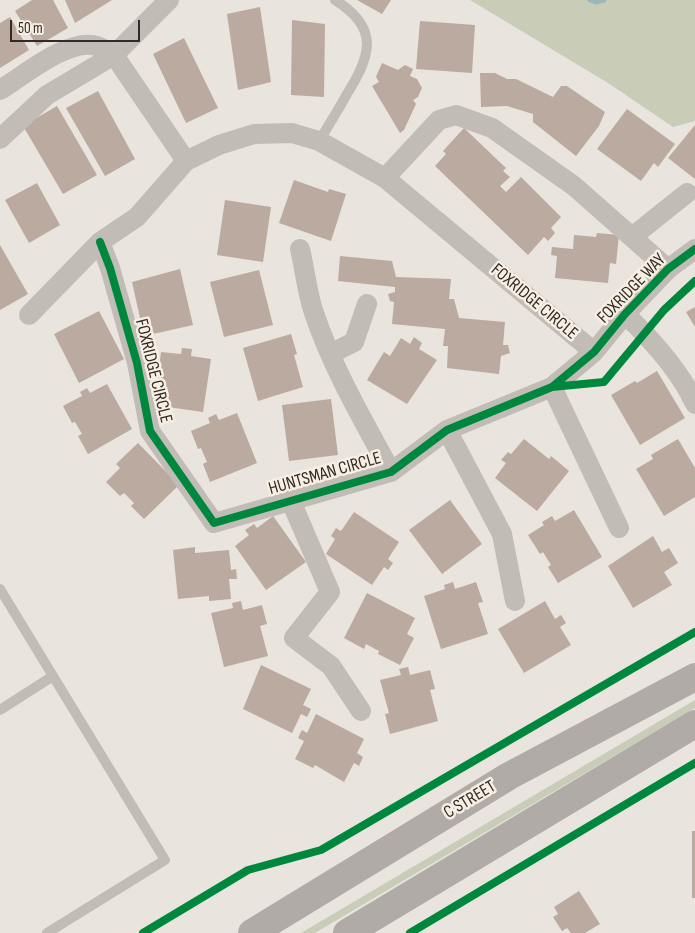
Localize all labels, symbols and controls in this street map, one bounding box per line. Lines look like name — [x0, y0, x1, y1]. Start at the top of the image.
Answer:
scale bar — [12, 10, 142, 42]
text: 50 m — [18, 19, 43, 38]
street label: FOXRIDGE WAY — [593, 250, 671, 328]
street label: FOXRIDGE CIRCLE — [486, 259, 582, 345]
street label: FOXRIDGE CIRCLE — [130, 317, 176, 425]
street label: HUNTSMAN CIRCLE — [266, 448, 384, 500]
street label: C STREET — [440, 776, 500, 824]

